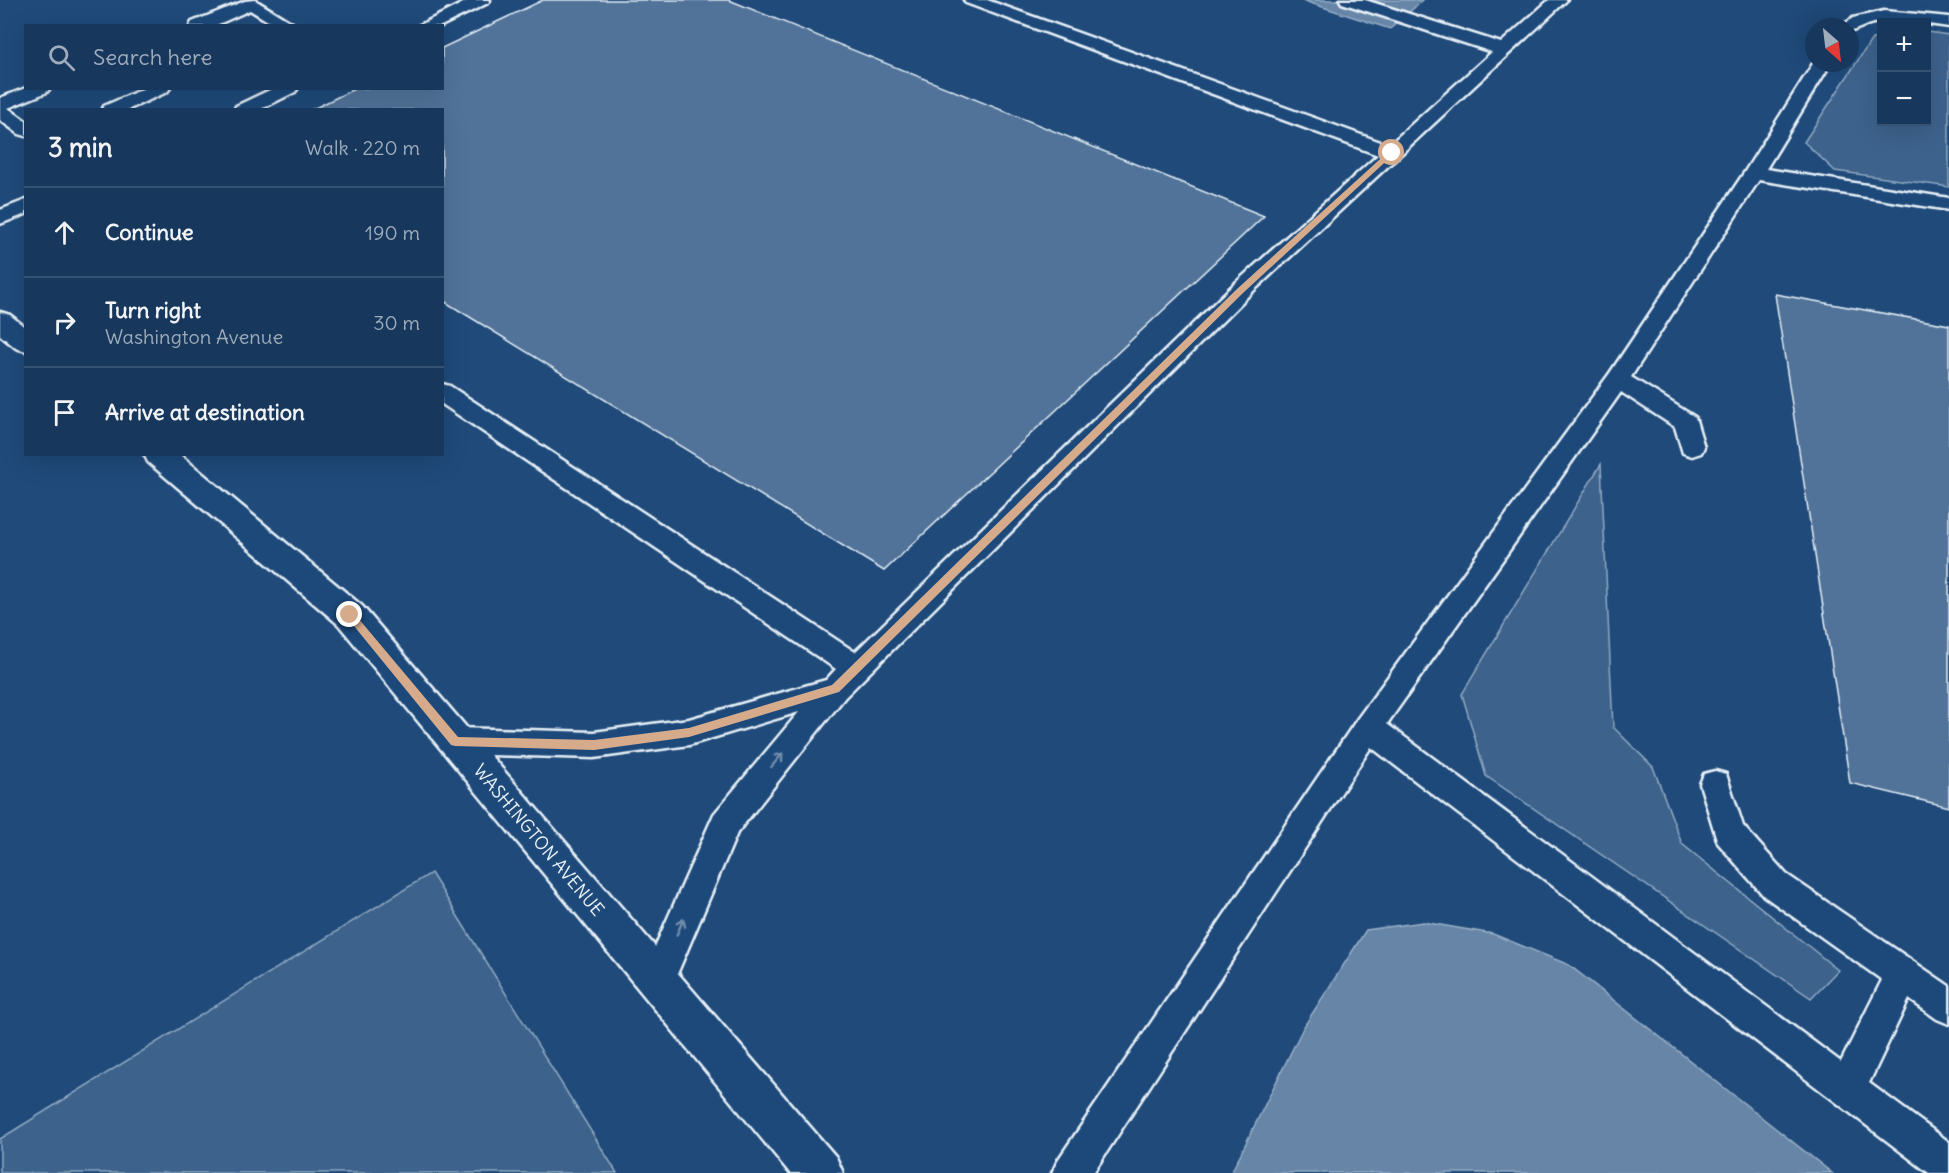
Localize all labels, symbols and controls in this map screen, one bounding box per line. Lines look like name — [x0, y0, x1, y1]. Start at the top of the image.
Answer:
north arrow — [1805, 18, 1859, 72]
map controls — [1877, 18, 1931, 126]
button: + — [1877, 18, 1931, 72]
search box — [24, 24, 444, 90]
icon: search — [45, 41, 78, 74]
text: Search here — [93, 43, 212, 71]
button: − — [1877, 72, 1931, 126]
text: 3 min — [48, 131, 113, 164]
text: Walk · 220 m — [305, 135, 420, 160]
route start — [1378, 139, 1404, 165]
icon: ahead — [48, 216, 81, 249]
text: Continue — [105, 218, 194, 246]
text: 190 m — [365, 220, 420, 245]
text: Turn right — [105, 296, 201, 324]
icon: right — [48, 306, 81, 339]
text: 30 m — [373, 310, 420, 335]
text: Washington Avenue — [105, 324, 283, 349]
icon: arrive — [48, 396, 81, 429]
text: Arrive at destination — [105, 398, 305, 426]
route end — [336, 601, 362, 627]
one-way arrow — [770, 753, 784, 768]
street label: WASHINGTON AVENUE — [469, 759, 609, 921]
one-way arrow — [675, 919, 686, 937]

